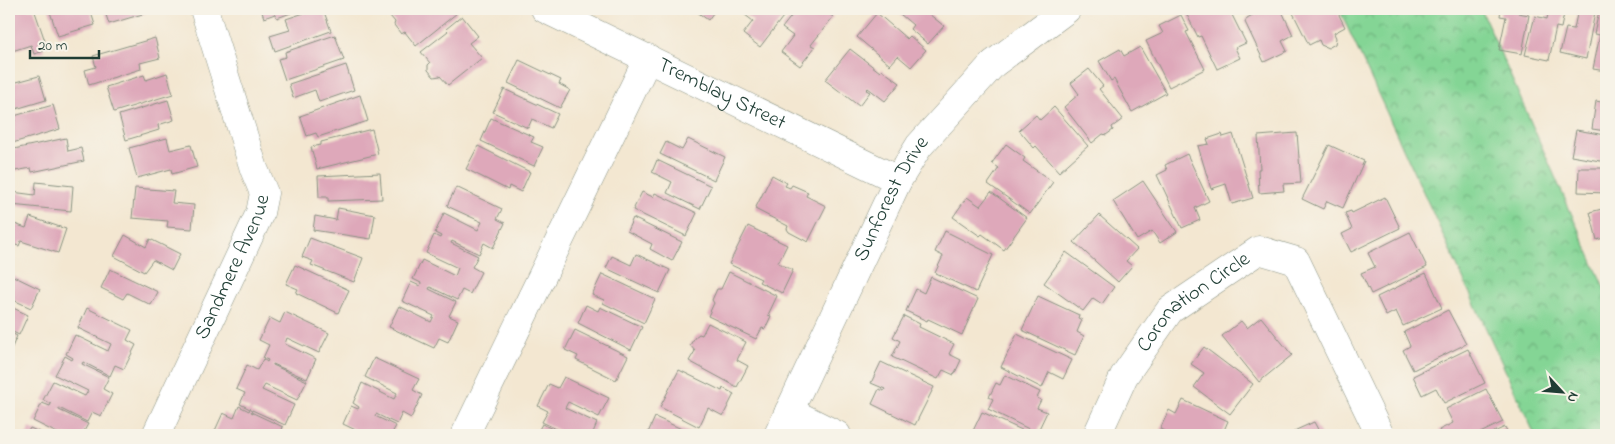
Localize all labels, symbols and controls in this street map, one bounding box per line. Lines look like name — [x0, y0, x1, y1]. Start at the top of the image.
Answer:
scale bar — [30, 28, 99, 60]
text: 20 m — [38, 35, 68, 57]
street label: Tremblay Street — [652, 51, 791, 138]
street label: Sunforest Drive — [847, 129, 937, 267]
street label: Sandmere Avenue — [188, 192, 278, 345]
street label: Coronation Circle — [1130, 245, 1257, 359]
north arrow — [1538, 366, 1588, 416]
text: N — [1561, 388, 1584, 406]

